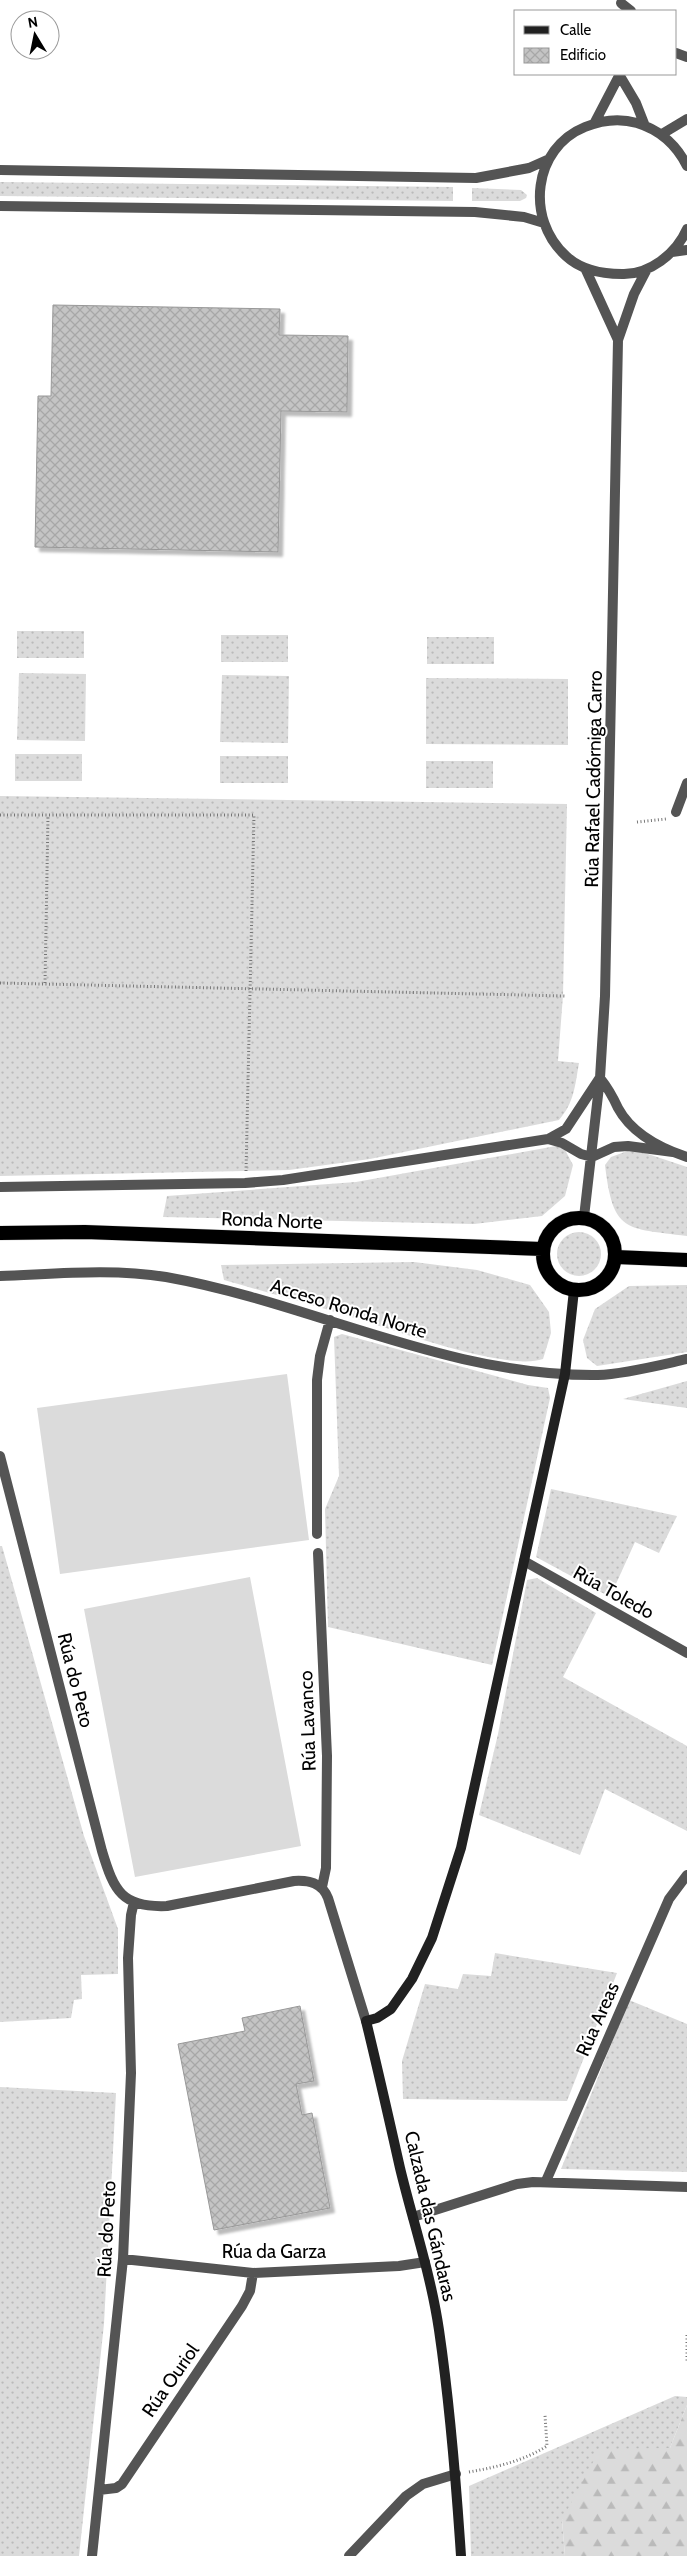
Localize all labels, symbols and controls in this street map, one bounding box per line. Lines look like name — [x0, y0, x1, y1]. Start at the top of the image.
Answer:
north arrow — [10, 10, 60, 60]
legend — [514, 10, 677, 75]
text: N — [26, 12, 39, 32]
text: Calle — [560, 21, 591, 39]
text: Edificio — [560, 46, 606, 64]
street label: Rúa Rafael Cadórniga Carro — [580, 670, 607, 888]
street label: Ronda Norte — [221, 1207, 323, 1234]
street label: Acceso Ronda Norte — [268, 1274, 430, 1343]
street label: Rúa Toledo — [569, 1561, 658, 1624]
street label: Rúa do Peto — [53, 1630, 98, 1730]
street label: Rúa Lavanco — [294, 1670, 321, 1772]
street label: Rúa Areas — [571, 1978, 624, 2060]
street label: Calzada das Gándaras — [400, 2129, 461, 2304]
street label: Rúa do Peto — [92, 2180, 121, 2278]
street label: Rúa da Garza — [222, 2240, 326, 2263]
street label: Rúa Ouriol — [137, 2339, 204, 2421]

